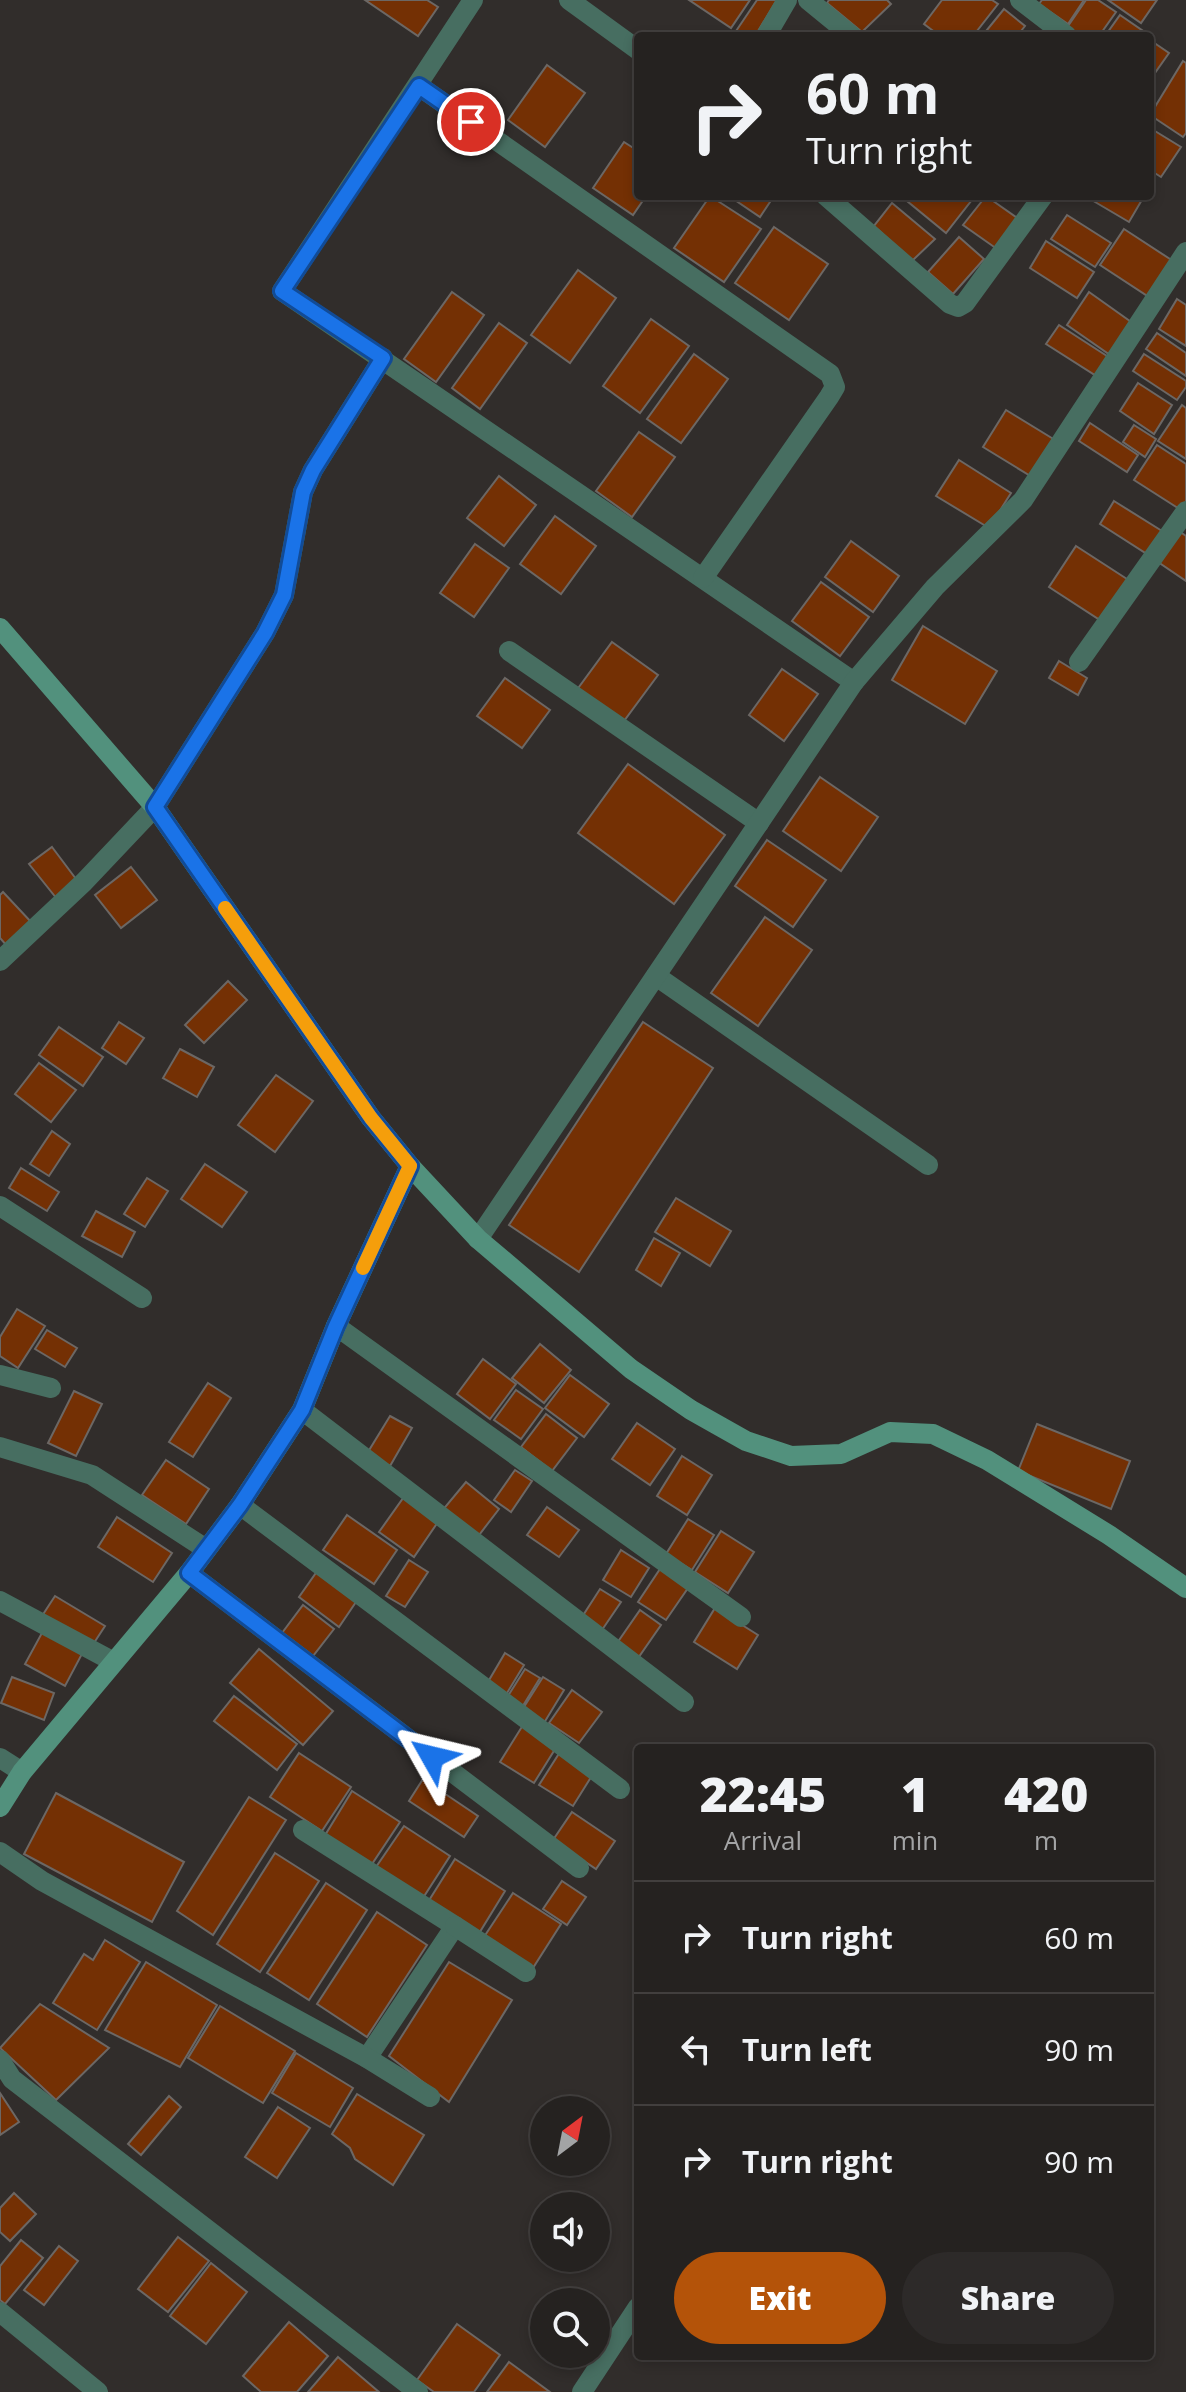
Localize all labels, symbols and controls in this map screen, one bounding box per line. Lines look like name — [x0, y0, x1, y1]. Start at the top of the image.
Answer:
text: 60 m — [806, 54, 940, 130]
icon: right — [674, 64, 778, 168]
pin — [437, 88, 505, 156]
icon: arrive — [449, 100, 493, 144]
text: Turn right — [806, 126, 972, 175]
position arrow — [390, 1715, 474, 1799]
text: 22:45 — [700, 1761, 826, 1826]
text: 1 — [901, 1761, 929, 1826]
text: 420 — [1004, 1761, 1088, 1826]
text: Arrival — [724, 1822, 802, 1858]
text: min — [892, 1822, 938, 1858]
text: m — [1034, 1822, 1058, 1858]
icon: right — [674, 1915, 718, 1959]
text: Turn right — [742, 1917, 893, 1958]
text: 60 m — [1044, 1917, 1114, 1958]
icon: left — [674, 2027, 718, 2071]
text: Turn left — [742, 2029, 872, 2070]
text: 90 m — [1044, 2029, 1114, 2070]
north arrow — [530, 2096, 610, 2176]
map controls — [530, 2096, 610, 2368]
icon: right — [674, 2139, 718, 2183]
text: Turn right — [742, 2141, 893, 2182]
text: 90 m — [1044, 2141, 1114, 2182]
button: sound — [530, 2192, 610, 2272]
button: Exit — [674, 2252, 886, 2344]
button: Share — [902, 2252, 1114, 2344]
button: search — [530, 2288, 610, 2368]

